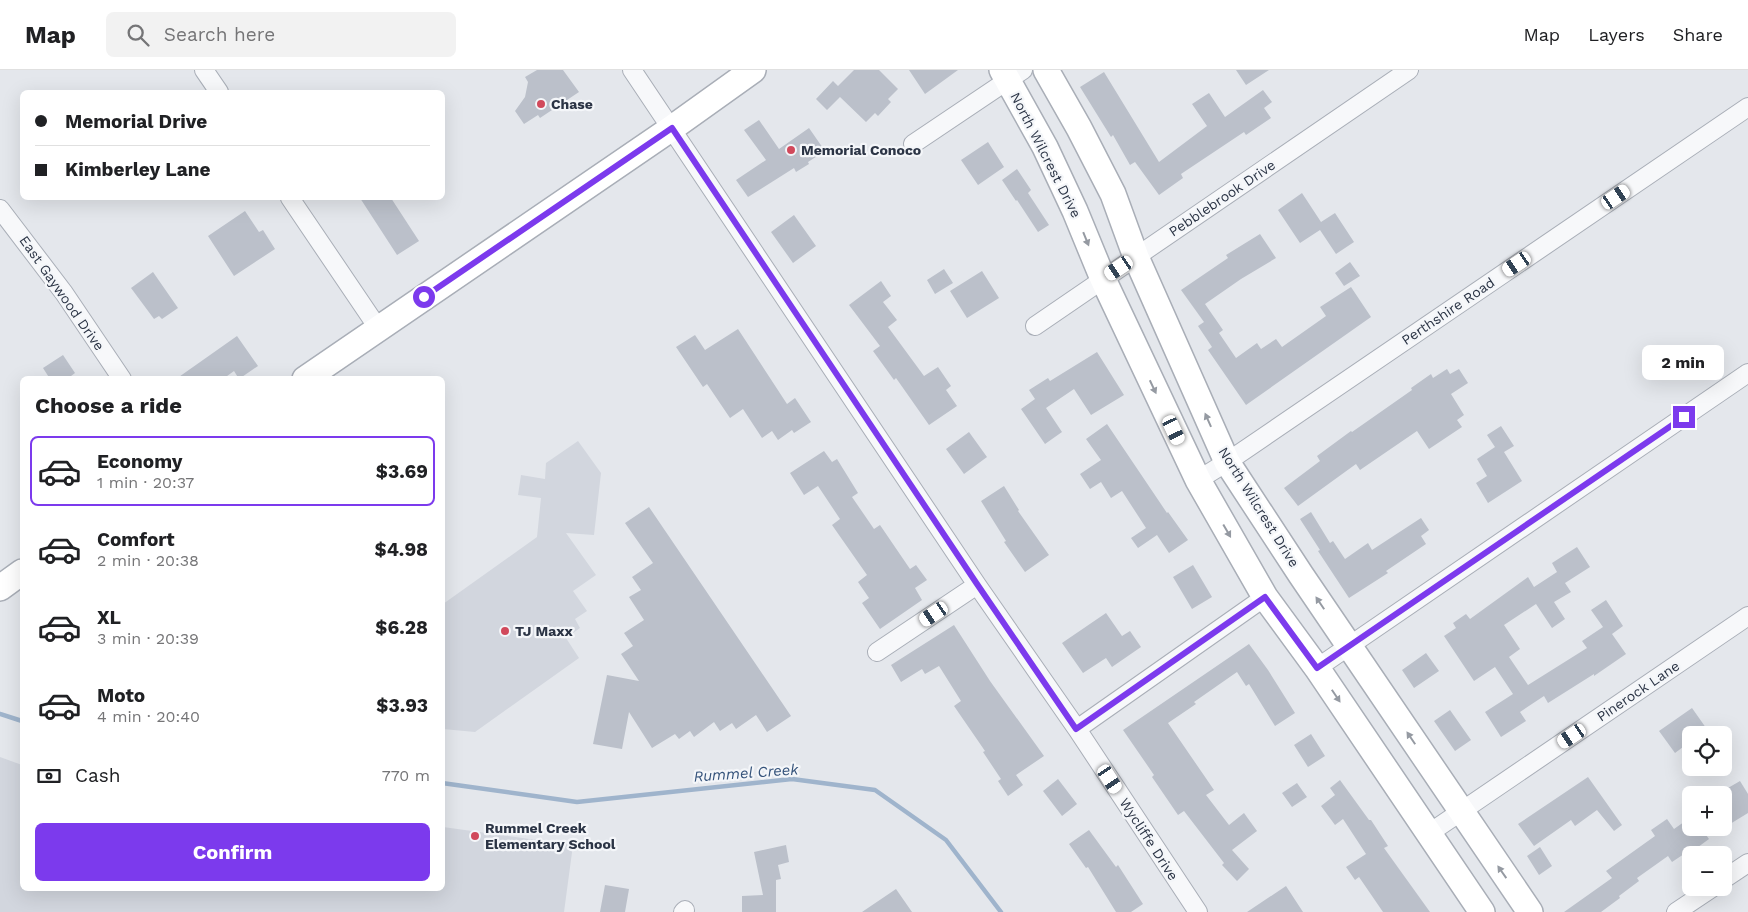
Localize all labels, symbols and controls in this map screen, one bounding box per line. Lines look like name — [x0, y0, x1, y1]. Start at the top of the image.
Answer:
search box — [106, 12, 456, 57]
text: Map — [25, 21, 76, 49]
icon: search — [124, 21, 152, 49]
text: Search here — [164, 23, 275, 46]
text: Map — [1523, 24, 1560, 45]
text: Layers — [1588, 24, 1645, 45]
text: Share — [1673, 24, 1723, 45]
street label: North Wilcrest Drive — [1007, 90, 1085, 220]
place label: Chase — [551, 96, 593, 112]
marker: Chase — [535, 98, 547, 110]
text: Memorial Drive — [65, 110, 207, 133]
place label: Memorial Conoco — [801, 142, 921, 158]
marker: Memorial Conoco — [785, 144, 797, 156]
street label: Pebblebrook Drive — [1166, 157, 1278, 239]
text: Kimberley Lane — [65, 158, 210, 181]
car — [1599, 182, 1632, 212]
one-way arrow — [1083, 231, 1091, 246]
street label: East Gaywood Drive — [16, 233, 108, 353]
car — [1500, 249, 1533, 279]
car — [1102, 253, 1135, 283]
street label: Perthshire Road — [1399, 274, 1497, 348]
route start — [413, 286, 435, 308]
callout: 2 min — [1643, 344, 1725, 380]
text: 2 min — [1661, 353, 1705, 372]
one-way arrow — [1149, 379, 1158, 394]
text: Choose a ride — [35, 393, 182, 418]
route end — [1673, 406, 1695, 428]
car — [1160, 413, 1187, 447]
one-way arrow — [1204, 413, 1212, 427]
street label: North Wilcrest Drive — [1216, 444, 1302, 570]
icon: car — [37, 449, 82, 494]
text: Economy — [97, 450, 182, 473]
text: $3.69 — [376, 460, 428, 483]
text: 1 min · 20:37 — [97, 473, 194, 492]
one-way arrow — [1223, 524, 1231, 539]
icon: car — [37, 527, 82, 572]
text: Comfort — [97, 528, 175, 551]
text: $4.98 — [375, 538, 428, 561]
text: 2 min · 20:38 — [97, 551, 199, 570]
one-way arrow — [1315, 596, 1324, 610]
car — [917, 599, 950, 629]
icon: car — [37, 605, 82, 650]
text: XL — [97, 606, 121, 629]
text: $6.28 — [375, 616, 428, 639]
place label: TJ Maxx — [515, 623, 574, 639]
marker: TJ Maxx — [499, 625, 511, 637]
text: 3 min · 20:39 — [97, 629, 199, 648]
street label: Pinerock Lane — [1594, 657, 1682, 725]
icon: car — [37, 683, 82, 728]
text: Moto — [97, 684, 145, 707]
one-way arrow — [1331, 689, 1341, 702]
text: $3.93 — [376, 694, 428, 717]
text: 4 min · 20:40 — [97, 707, 200, 726]
car — [1555, 721, 1588, 751]
map controls — [1682, 726, 1732, 896]
button: locate — [1682, 726, 1732, 776]
one-way arrow — [1406, 731, 1416, 744]
water label: Rummel Creek — [693, 760, 800, 786]
icon: cash — [35, 762, 63, 790]
car — [1095, 762, 1124, 796]
text: Cash — [75, 764, 121, 787]
text: 770 m — [382, 766, 430, 785]
button: + — [1682, 786, 1732, 836]
street label: Wycliffe Drive — [1116, 795, 1182, 883]
place label: Rummel Creek Elementary School — [485, 820, 616, 852]
button: Confirm — [35, 823, 430, 881]
marker: Rummel Creek Elementary School — [469, 830, 481, 842]
button: − — [1682, 846, 1732, 896]
one-way arrow — [1497, 865, 1507, 879]

